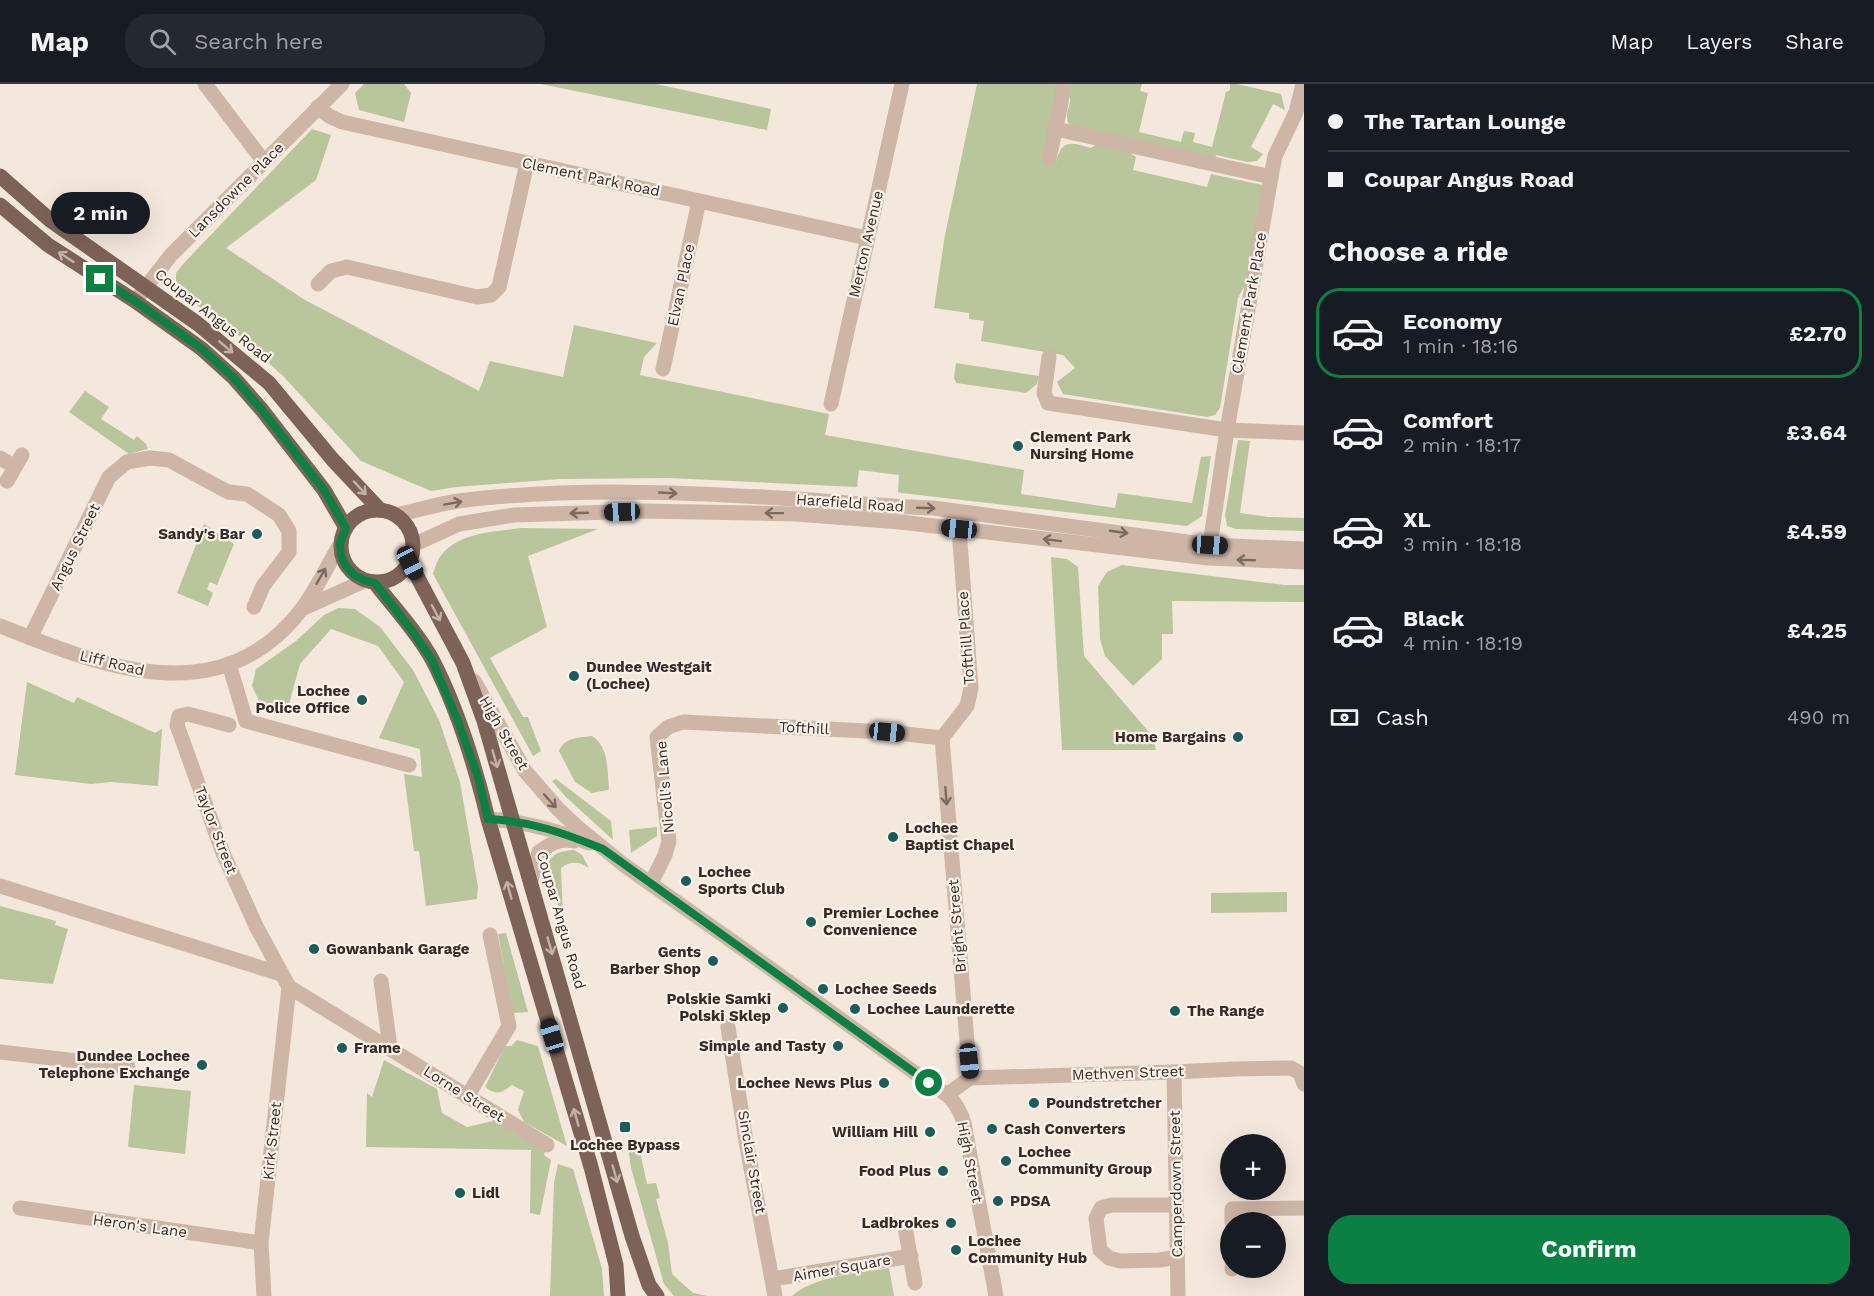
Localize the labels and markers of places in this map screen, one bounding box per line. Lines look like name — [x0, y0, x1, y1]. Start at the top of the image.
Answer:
place label: Clement Park Nursing Home — [1030, 428, 1134, 463]
marker: Clement Park Nursing Home — [1011, 439, 1025, 453]
place label: Sandy's Bar — [158, 525, 246, 543]
marker: Sandy's Bar — [250, 527, 264, 541]
place label: Dundee Westgait (Lochee) — [586, 658, 712, 693]
marker: Dundee Westgait (Lochee) — [567, 669, 581, 683]
place label: Lochee Police Office — [256, 682, 350, 717]
marker: Lochee Police Office — [355, 693, 369, 707]
place label: Home Bargains — [1115, 728, 1226, 746]
marker: Home Bargains — [1231, 730, 1245, 744]
place label: Lochee Baptist Chapel — [905, 819, 1014, 854]
marker: Lochee Baptist Chapel — [886, 830, 900, 844]
place label: Lochee Sports Club — [698, 863, 785, 898]
marker: Lochee Sports Club — [679, 874, 693, 888]
place label: Premier Lochee Convenience — [823, 904, 939, 939]
marker: Premier Lochee Convenience — [804, 915, 818, 929]
place label: Gowanbank Garage — [326, 940, 470, 958]
marker: Gowanbank Garage — [307, 942, 321, 956]
place label: Gents Barber Shop — [610, 943, 701, 978]
marker: Gents Barber Shop — [706, 954, 720, 968]
place label: Lochee Seeds — [835, 980, 937, 998]
marker: Lochee Seeds — [816, 982, 830, 996]
place label: Polskie Samki Polski Sklep — [667, 990, 771, 1025]
place label: Lochee Launderette — [867, 1000, 1015, 1018]
marker: Polskie Samki Polski Sklep — [776, 1001, 790, 1015]
marker: Lochee Launderette — [848, 1002, 862, 1016]
place label: The Range — [1187, 1002, 1265, 1020]
marker: The Range — [1168, 1004, 1182, 1018]
place label: Simple and Tasty — [699, 1037, 827, 1055]
place label: Frame — [354, 1039, 401, 1057]
marker: Simple and Tasty — [831, 1039, 845, 1053]
marker: Frame — [335, 1041, 349, 1055]
place label: Dundee Lochee Telephone Exchange — [39, 1047, 190, 1082]
marker: Dundee Lochee Telephone Exchange — [195, 1058, 209, 1072]
place label: Lochee News Plus — [737, 1074, 872, 1092]
marker: Lochee News Plus — [877, 1076, 891, 1090]
place label: Poundstretcher — [1046, 1094, 1162, 1112]
marker: Poundstretcher — [1027, 1096, 1041, 1110]
marker: Lochee Bypass — [618, 1120, 632, 1134]
place label: Cash Converters — [1004, 1120, 1126, 1138]
marker: Cash Converters — [985, 1122, 999, 1136]
place label: William Hill — [832, 1123, 918, 1141]
marker: William Hill — [923, 1125, 937, 1139]
place label: Lochee Bypass — [570, 1136, 680, 1154]
place label: Lochee Community Group — [1018, 1143, 1152, 1178]
marker: Lochee Community Group — [999, 1154, 1013, 1168]
place label: Food Plus — [859, 1162, 931, 1180]
marker: Food Plus — [936, 1164, 950, 1178]
place label: Lidl — [472, 1184, 500, 1202]
marker: Lidl — [453, 1186, 467, 1200]
place label: PDSA — [1010, 1192, 1051, 1210]
marker: PDSA — [991, 1194, 1005, 1208]
place label: Ladbrokes — [862, 1214, 939, 1232]
marker: Ladbrokes — [944, 1216, 958, 1230]
place label: Lochee Community Hub — [968, 1232, 1087, 1267]
marker: Lochee Community Hub — [949, 1243, 963, 1257]

